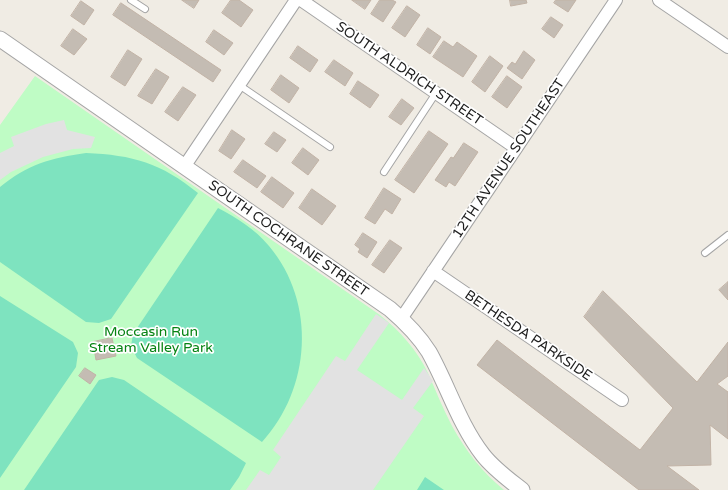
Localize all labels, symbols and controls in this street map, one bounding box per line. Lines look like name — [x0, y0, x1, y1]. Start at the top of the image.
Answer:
street label: SOUTH ALDRICH STREET — [332, 19, 486, 129]
street label: 12TH AVENUE SOUTHEAST — [449, 76, 569, 242]
street label: SOUTH COCHRANE STREET — [205, 177, 371, 301]
street label: BETHESDA PARKSIDE — [461, 287, 595, 385]
park label: Moccasin Run Stream Valley Park — [89, 324, 213, 356]

